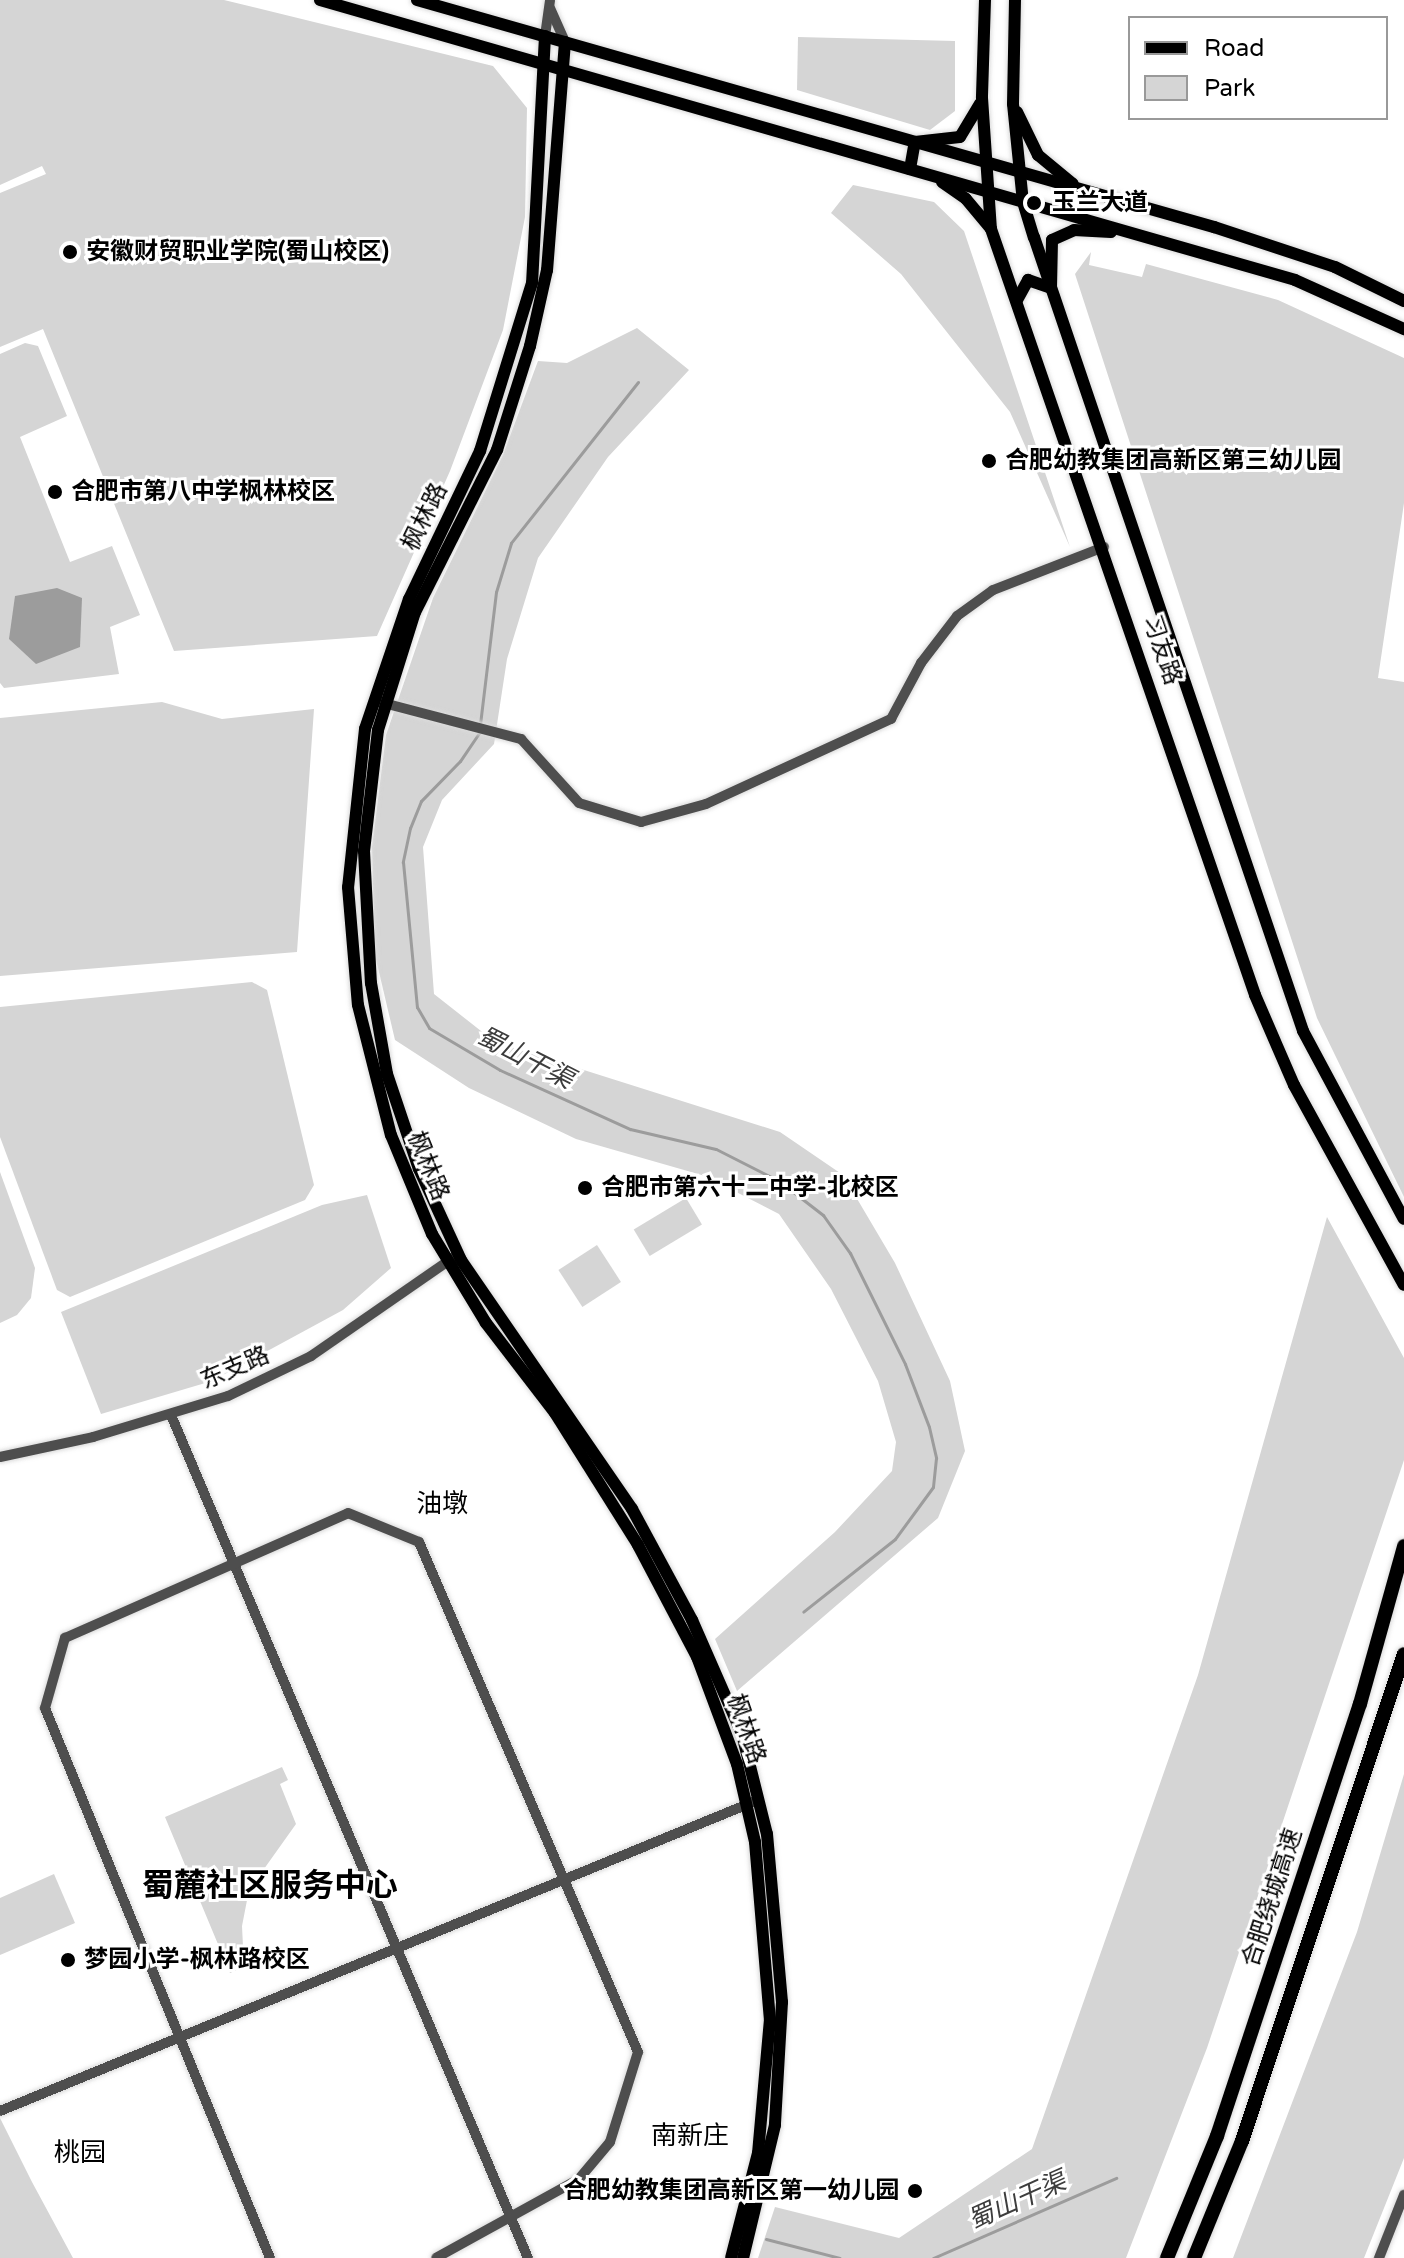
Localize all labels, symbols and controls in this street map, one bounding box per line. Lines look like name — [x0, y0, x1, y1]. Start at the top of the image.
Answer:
legend — [1128, 16, 1388, 120]
text: Road — [1204, 34, 1264, 63]
text: Park — [1204, 74, 1255, 103]
place label: 玉兰大道 — [1052, 189, 1148, 217]
marker: 玉兰大道 — [1023, 192, 1045, 214]
place label: 安徽财贸职业学院(蜀山校区) — [86, 238, 389, 266]
marker: 安徽财贸职业学院(蜀山校区) — [61, 243, 79, 261]
place label: 合肥幼教集团高新区第三幼儿园 — [1005, 447, 1341, 475]
marker: 合肥幼教集团高新区第三幼儿园 — [980, 452, 998, 470]
place label: 合肥市第八中学枫林校区 — [71, 478, 335, 506]
street label: 枫林路 — [396, 478, 454, 556]
marker: 合肥市第八中学枫林校区 — [46, 483, 64, 501]
street label: 习友路 — [1137, 611, 1187, 689]
water label: 蜀山干渠 — [472, 1020, 578, 1096]
street label: 枫林路 — [401, 1127, 455, 1205]
place label: 合肥市第六十二中学-北校区 — [601, 1174, 899, 1202]
marker: 合肥市第六十二中学-北校区 — [576, 1179, 594, 1197]
street label: 东支路 — [196, 1341, 274, 1395]
district label: 油墩 — [416, 1488, 468, 1520]
street label: 枫林路 — [721, 1690, 771, 1768]
street label: 合肥绕城高速 — [1236, 1825, 1308, 1971]
district label: 蜀麓社区服务中心 — [142, 1867, 398, 1905]
place label: 梦园小学-枫林路校区 — [84, 1946, 310, 1974]
marker: 梦园小学-枫林路校区 — [59, 1951, 77, 1969]
district label: 南新庄 — [651, 2120, 729, 2152]
district label: 桃园 — [54, 2137, 106, 2169]
water label: 蜀山干渠 — [963, 2166, 1071, 2236]
place label: 合肥幼教集团高新区第一幼儿园 — [563, 2177, 899, 2205]
marker: 合肥幼教集团高新区第一幼儿园 — [906, 2182, 924, 2200]

